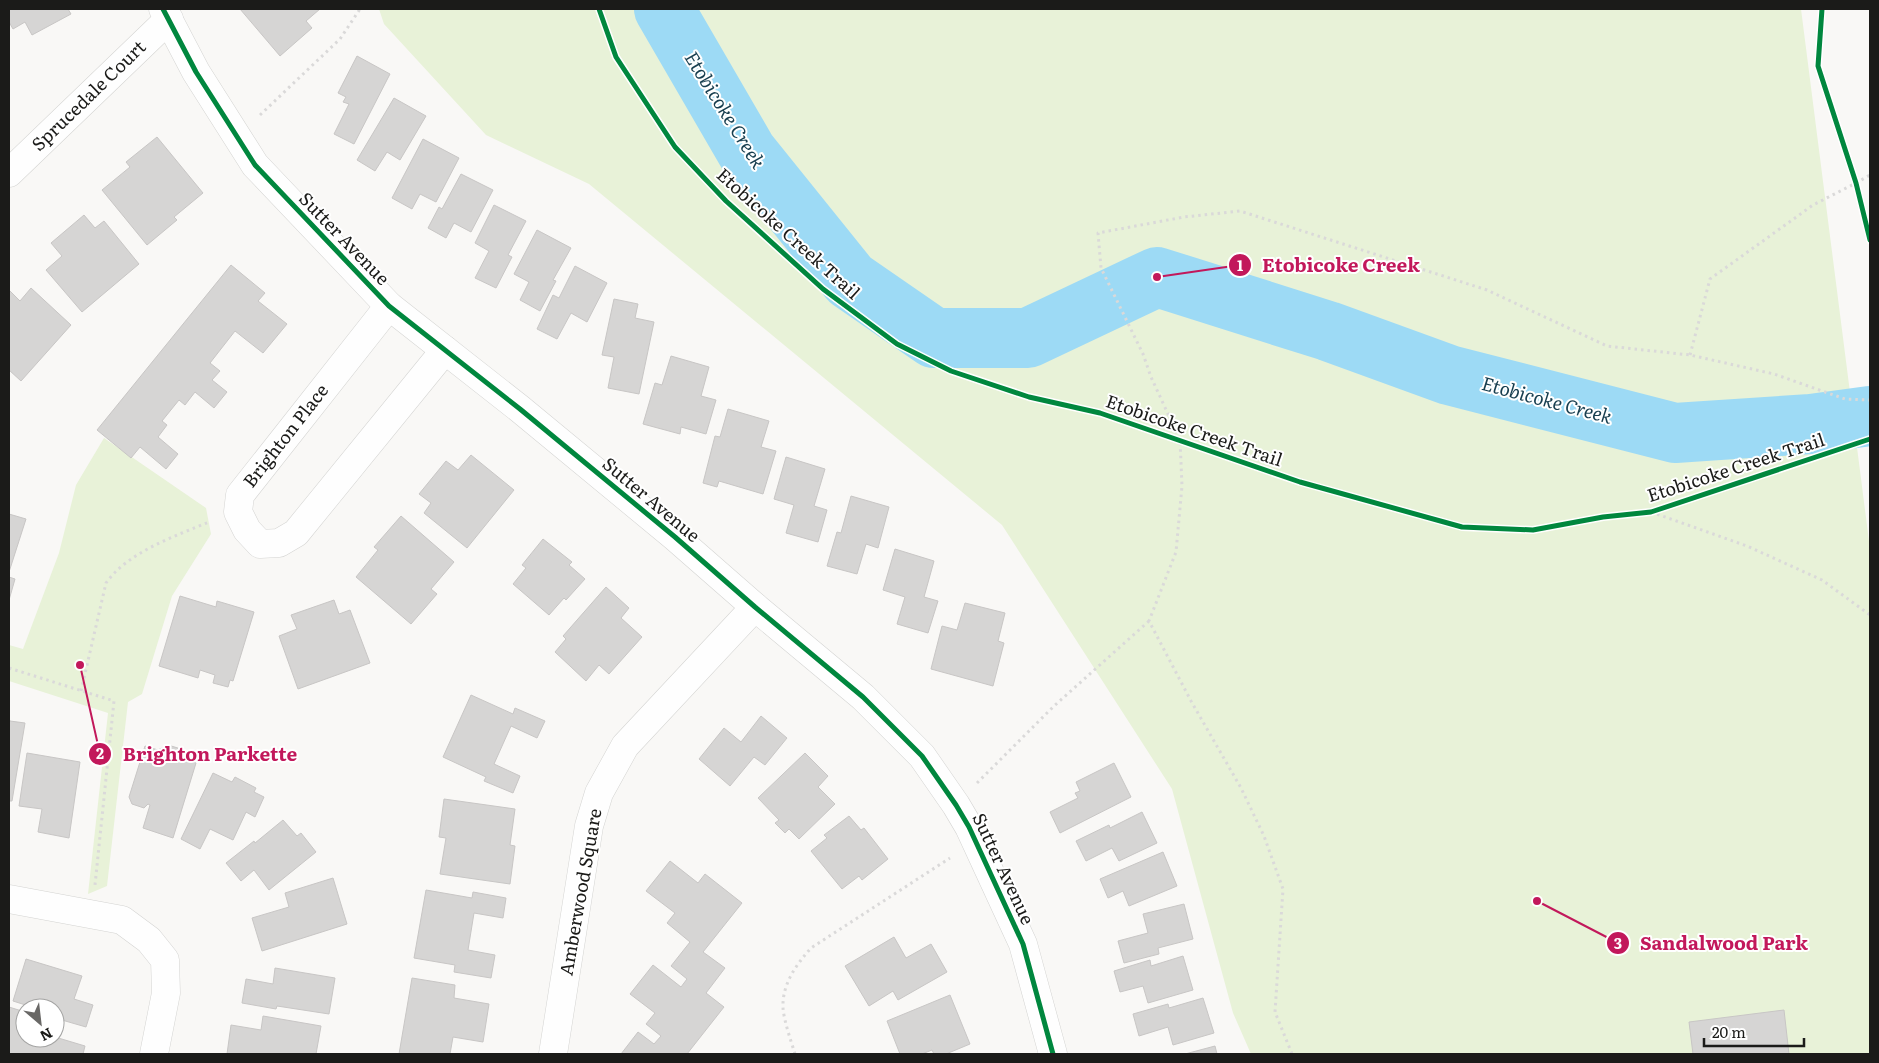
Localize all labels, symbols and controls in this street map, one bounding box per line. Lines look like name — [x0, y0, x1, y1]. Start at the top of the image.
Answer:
street label: Sprucedale Court — [25, 33, 152, 157]
water label: Etobicoke Creek — [679, 45, 773, 174]
street label: Etobicoke Creek Trail — [711, 161, 867, 305]
street label: Sutter Avenue — [294, 185, 397, 291]
callout: Etobicoke Creek — [1228, 248, 1430, 282]
text: Etobicoke Creek — [1262, 250, 1420, 278]
text: 1 — [1237, 253, 1243, 276]
water label: Etobicoke Creek — [1479, 368, 1616, 430]
street label: Brighton Place — [236, 377, 334, 493]
street label: Etobicoke Creek Trail — [1103, 387, 1286, 472]
street label: Etobicoke Creek Trail — [1643, 425, 1828, 508]
street label: Sutter Avenue — [597, 450, 707, 548]
callout: Brighton Parkette — [87, 737, 307, 771]
text: Brighton Parkette — [123, 739, 297, 767]
text: 2 — [96, 741, 104, 764]
street label: Amberwood Square — [552, 806, 608, 977]
street label: Sutter Avenue — [967, 808, 1042, 929]
callout: Sandalwood Park — [1605, 926, 1818, 960]
text: Sandalwood Park — [1640, 928, 1808, 956]
text: 3 — [1614, 931, 1622, 954]
north arrow — [15, 998, 65, 1048]
scale bar — [1704, 1016, 1804, 1048]
text: 20 m — [1712, 1020, 1746, 1043]
text: N — [36, 1024, 56, 1047]

